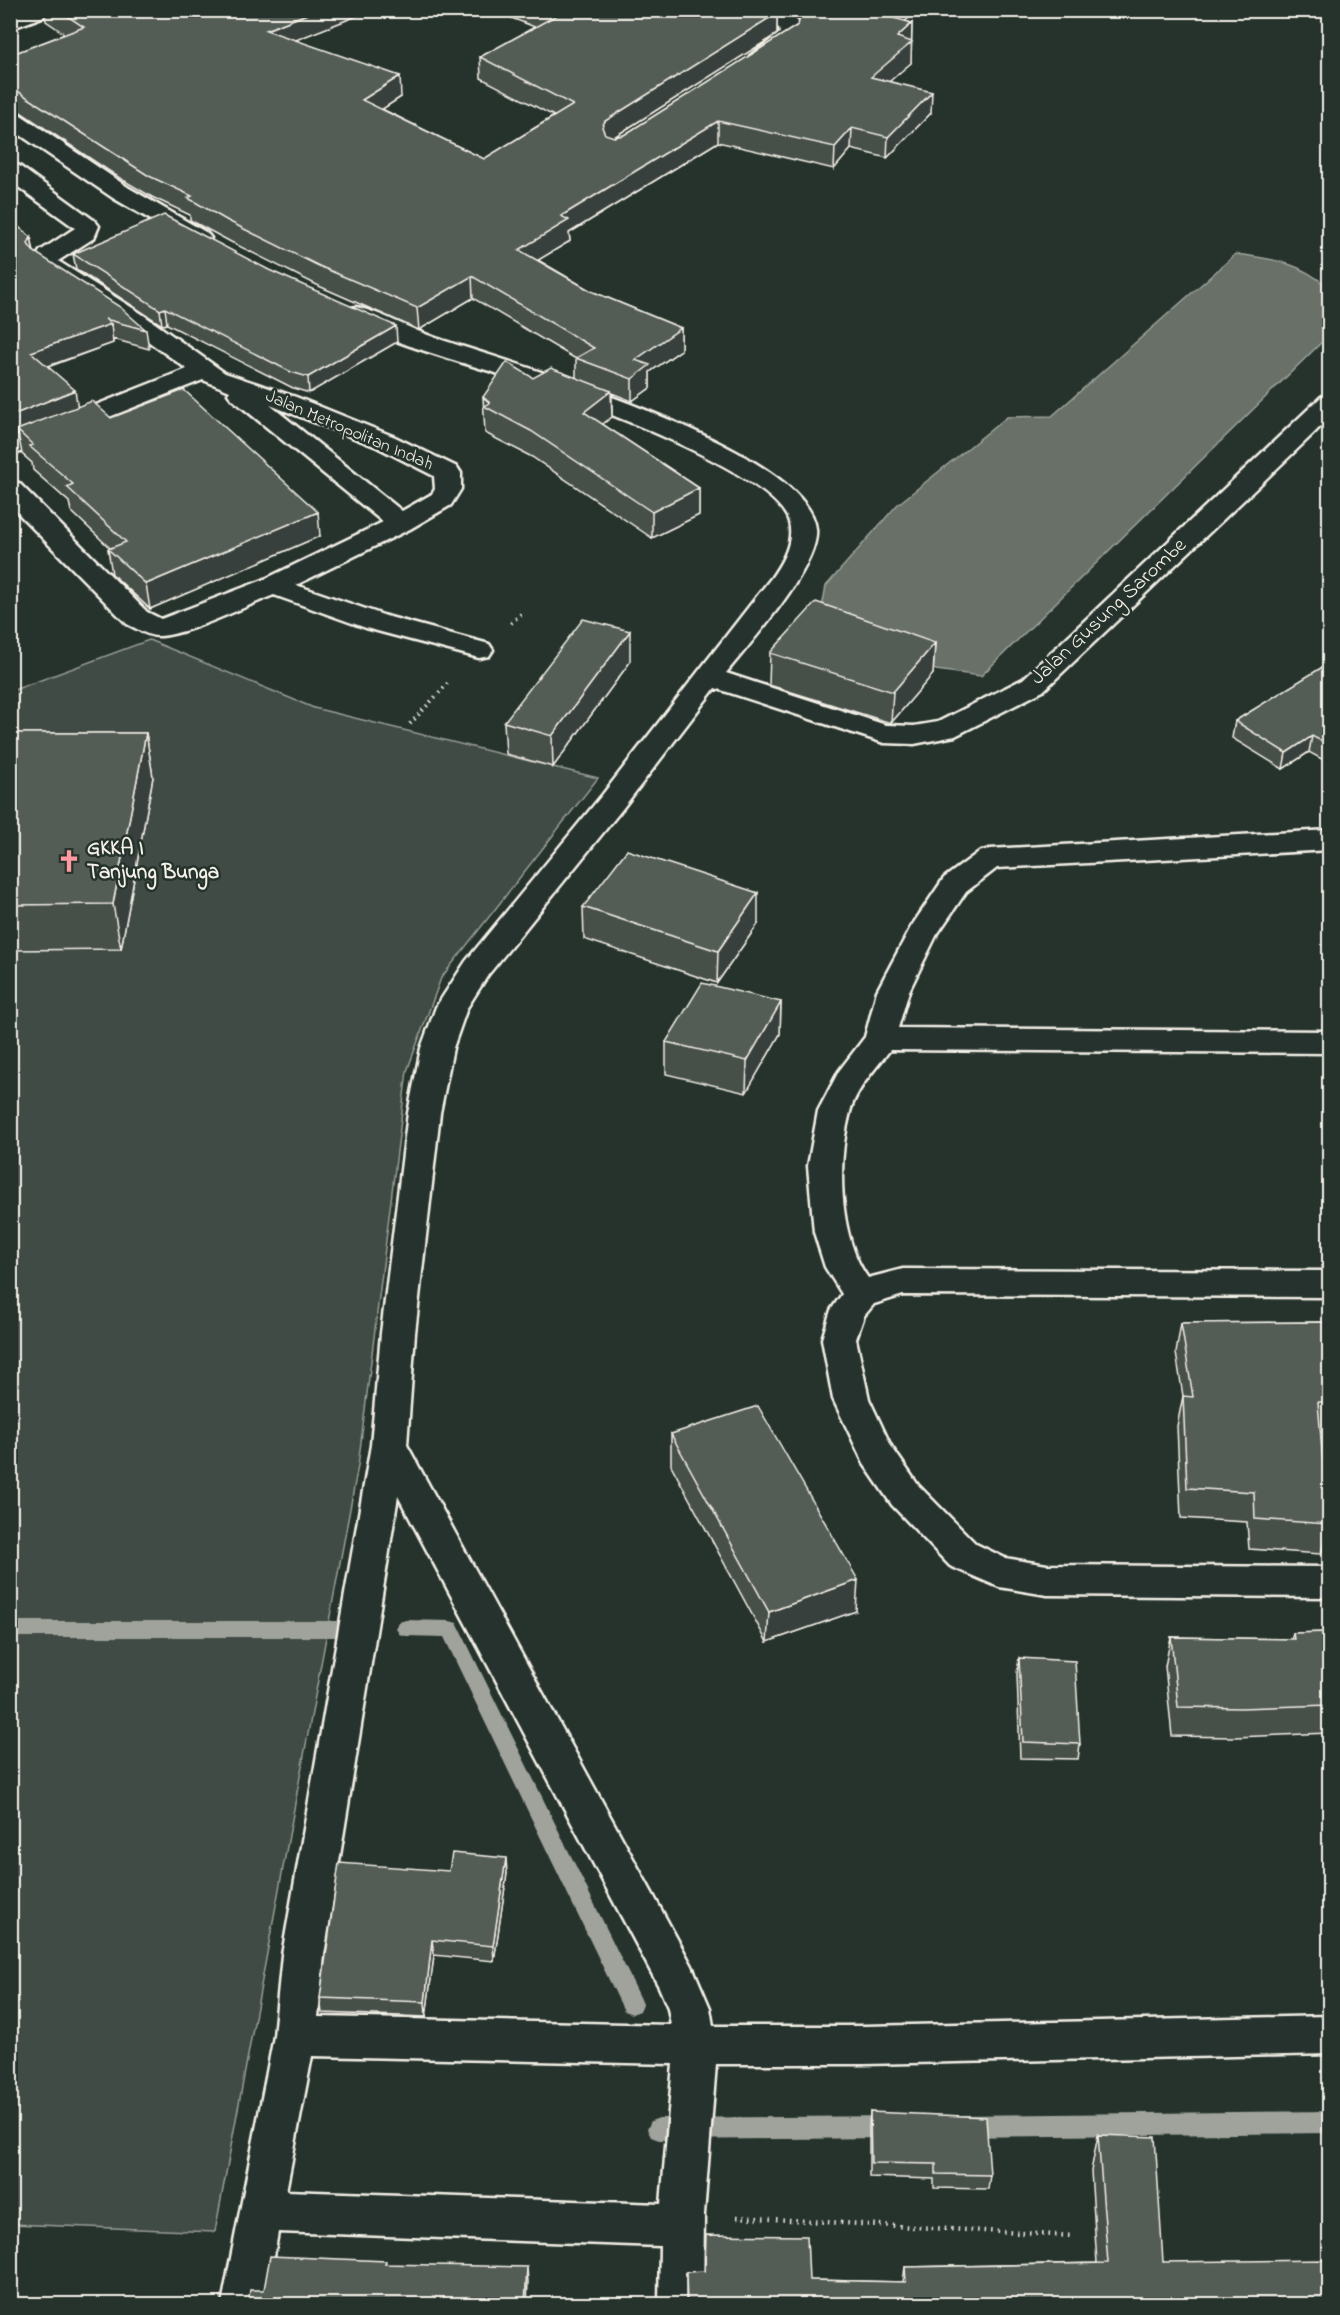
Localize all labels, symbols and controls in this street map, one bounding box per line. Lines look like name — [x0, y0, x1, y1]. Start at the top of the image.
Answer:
street label: Jalan Metropolitan Indah — [261, 384, 437, 478]
street label: Jalan Gusung Sarombe — [1024, 531, 1196, 694]
place label: GKKA I Tanjung Bunga — [87, 834, 219, 890]
church icon: GKKA I Tanjung Bunga — [56, 848, 82, 874]

